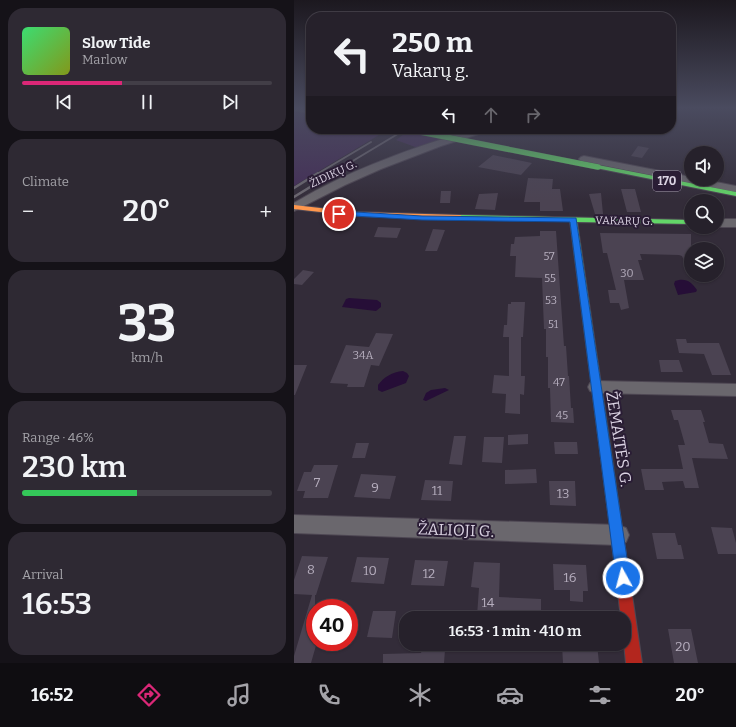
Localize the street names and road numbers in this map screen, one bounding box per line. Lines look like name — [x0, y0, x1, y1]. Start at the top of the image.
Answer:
street label: ŽIDIKŲ G. — [307, 157, 359, 191]
road number: 170 — [653, 171, 681, 191]
street label: VAKARŲ G. — [595, 214, 653, 228]
street label: ŽEMAITĖS G. — [602, 390, 636, 488]
street label: ŽALIOJI G. — [418, 519, 494, 541]

